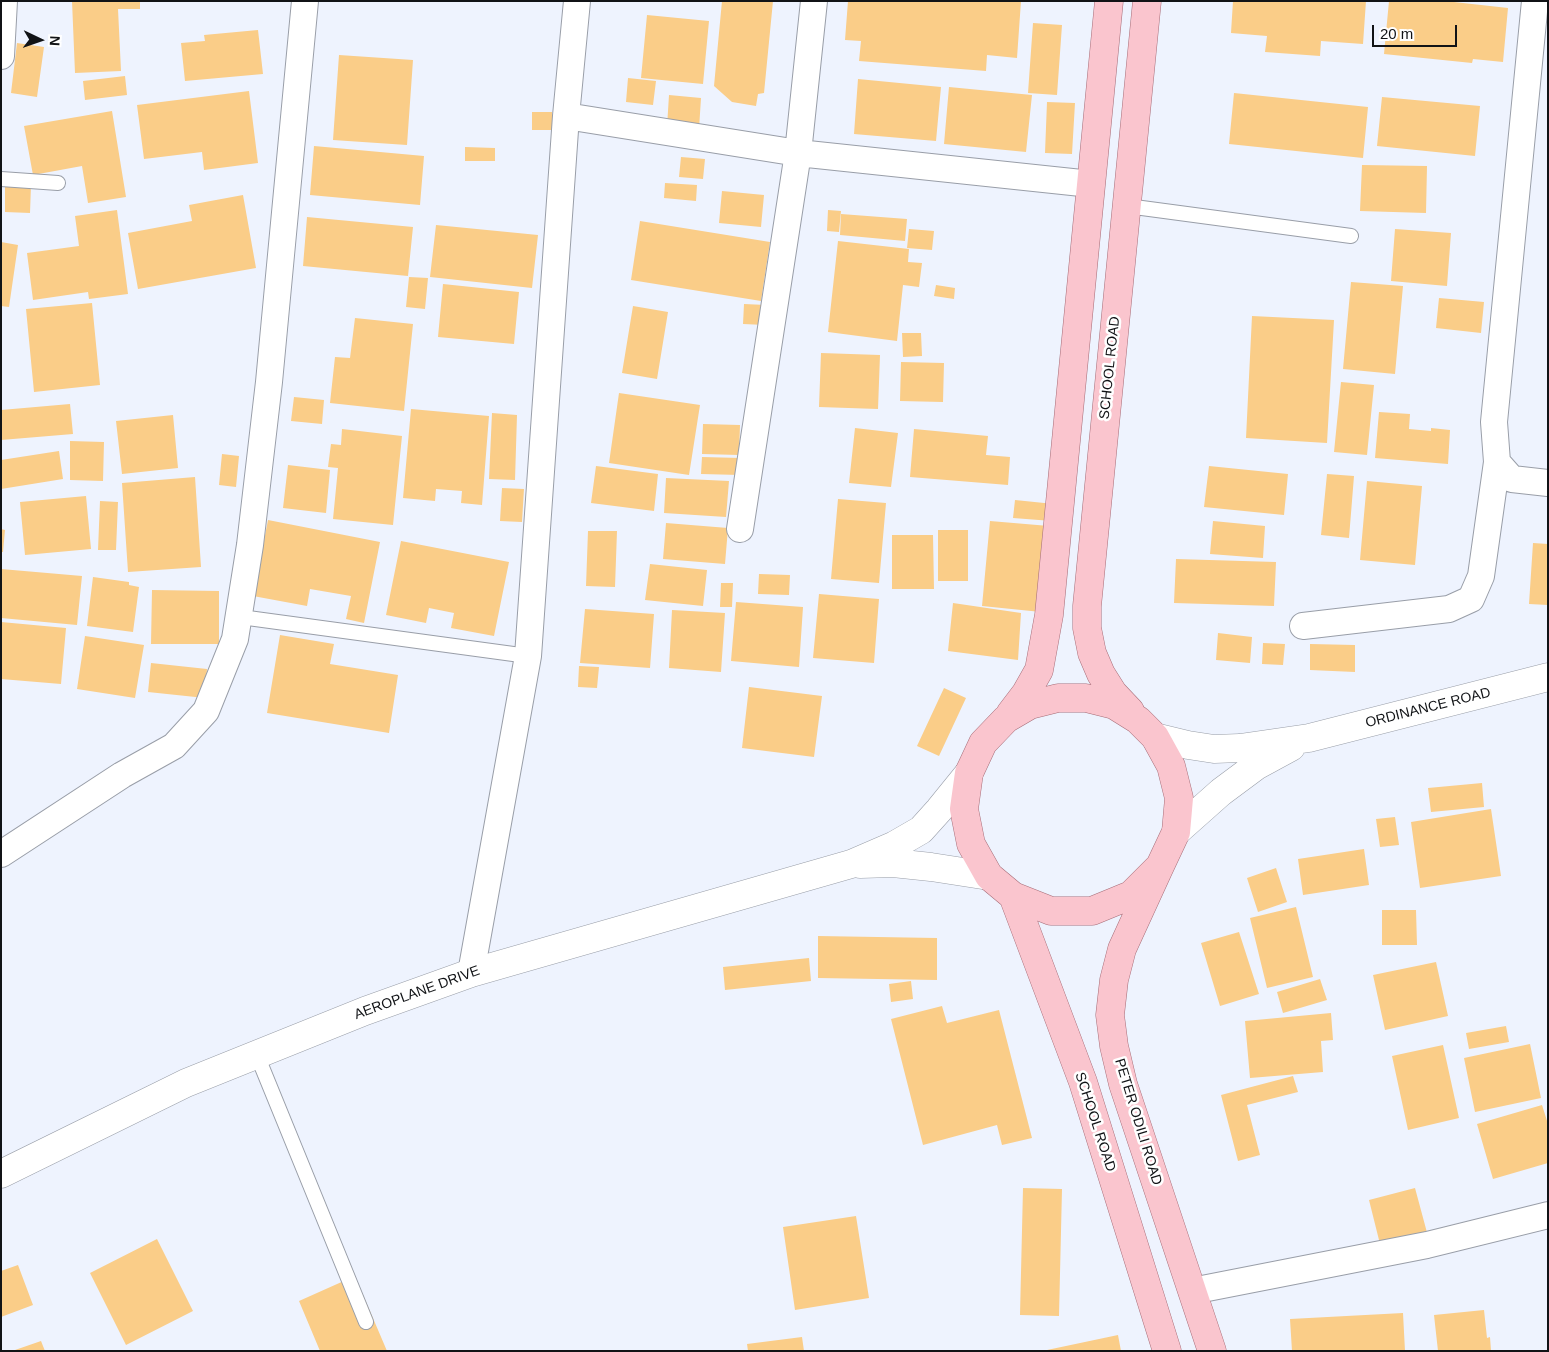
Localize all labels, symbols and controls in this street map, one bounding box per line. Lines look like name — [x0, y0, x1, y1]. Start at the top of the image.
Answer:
north arrow — [15, 15, 65, 65]
scale bar — [1374, 15, 1459, 47]
text: 20 m — [1380, 25, 1413, 42]
text: N — [47, 35, 63, 46]
street label: SCHOOL ROAD — [1096, 316, 1124, 420]
street label: ORDINANCE ROAD — [1364, 684, 1492, 732]
street label: AEROPLANE DRIVE — [352, 962, 482, 1024]
street label: PETER ODILI ROAD — [1111, 1057, 1165, 1187]
street label: SCHOOL ROAD — [1071, 1070, 1119, 1174]

